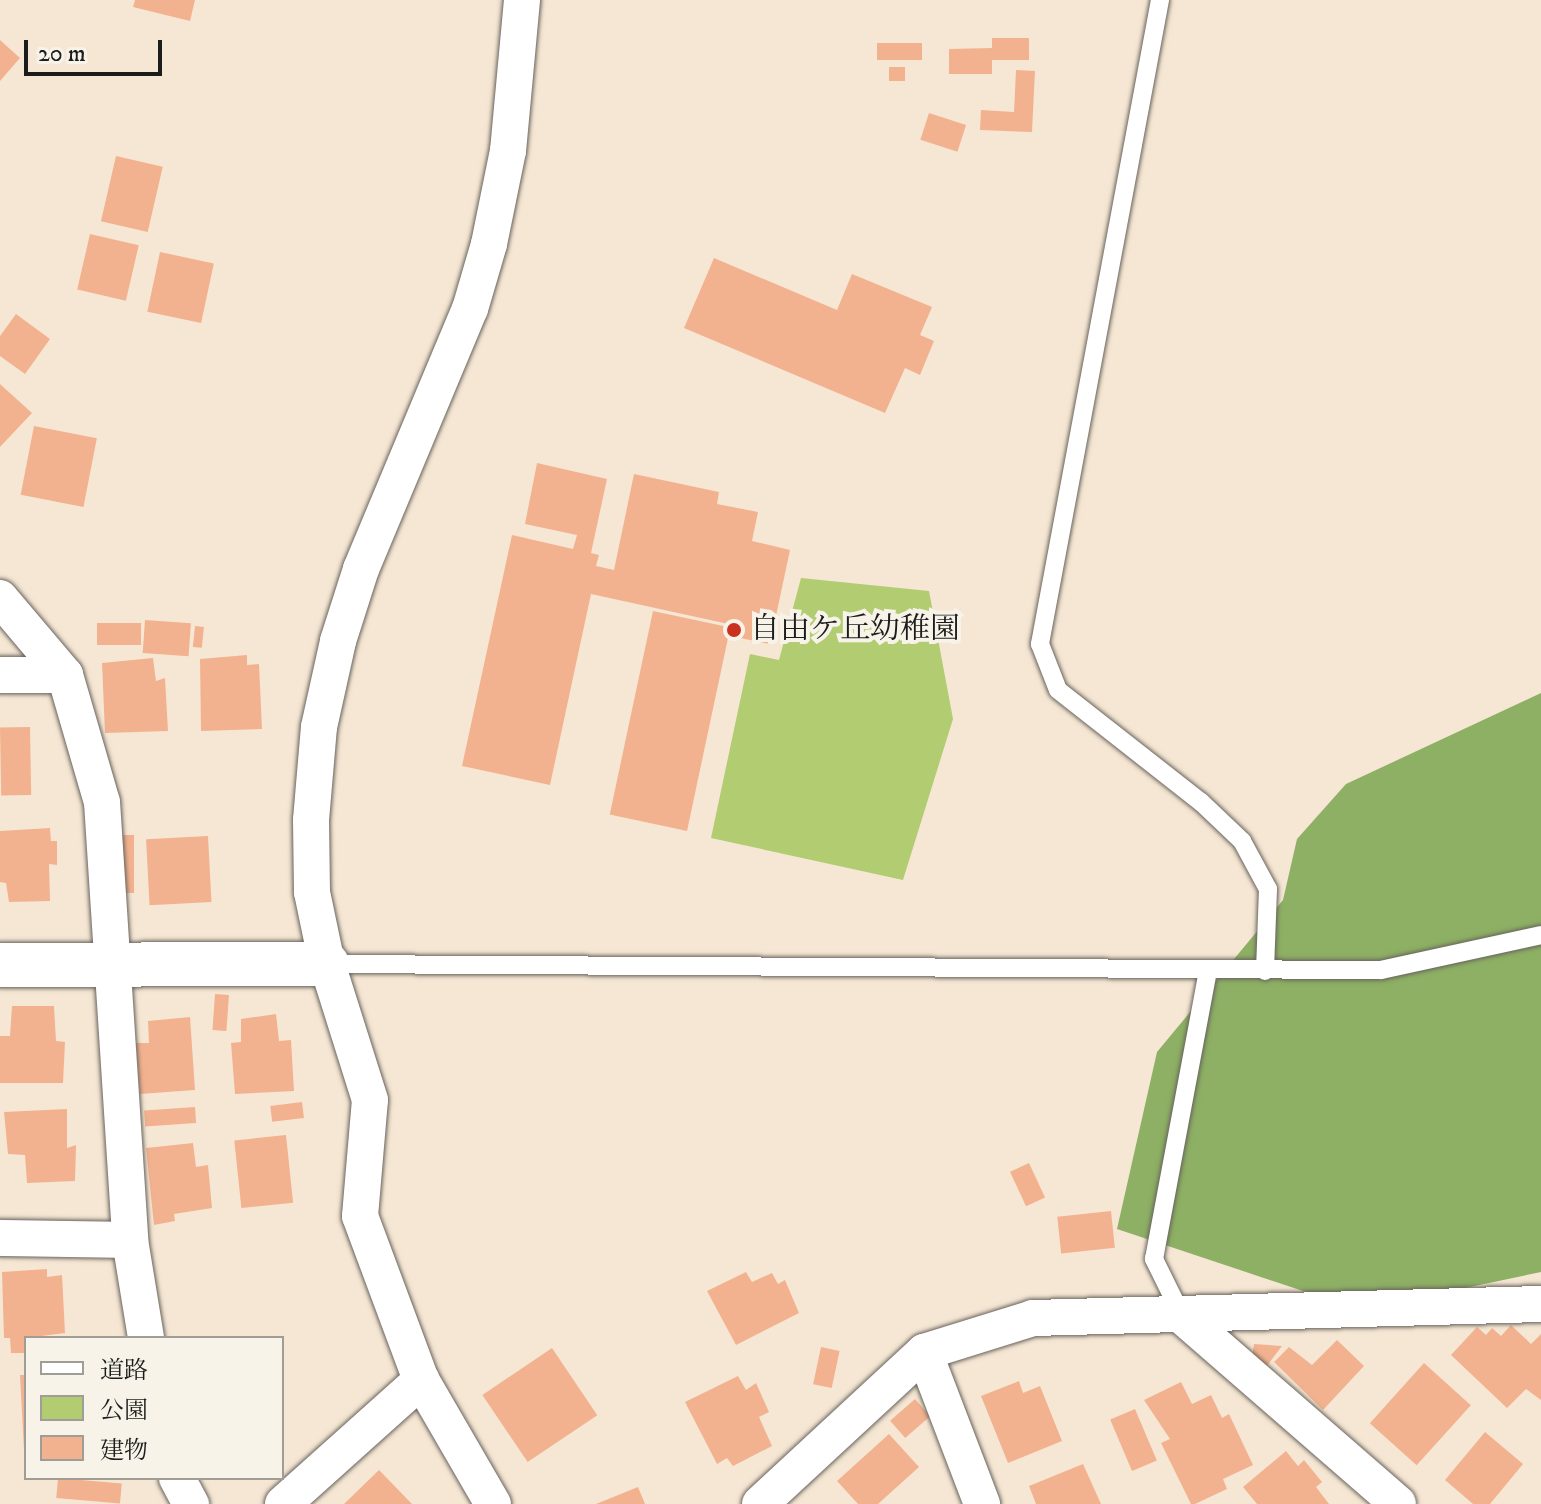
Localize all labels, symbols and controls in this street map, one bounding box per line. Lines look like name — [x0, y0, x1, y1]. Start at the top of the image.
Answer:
scale bar — [28, 24, 166, 74]
text: 20 m — [38, 39, 86, 69]
place label: 自由ケ丘幼稚園 — [750, 612, 960, 648]
marker: 自由ケ丘幼稚園 — [725, 621, 743, 639]
legend — [24, 1336, 284, 1480]
text: 道路 — [100, 1356, 148, 1386]
text: 公園 — [100, 1396, 148, 1426]
text: 建物 — [100, 1436, 148, 1466]

